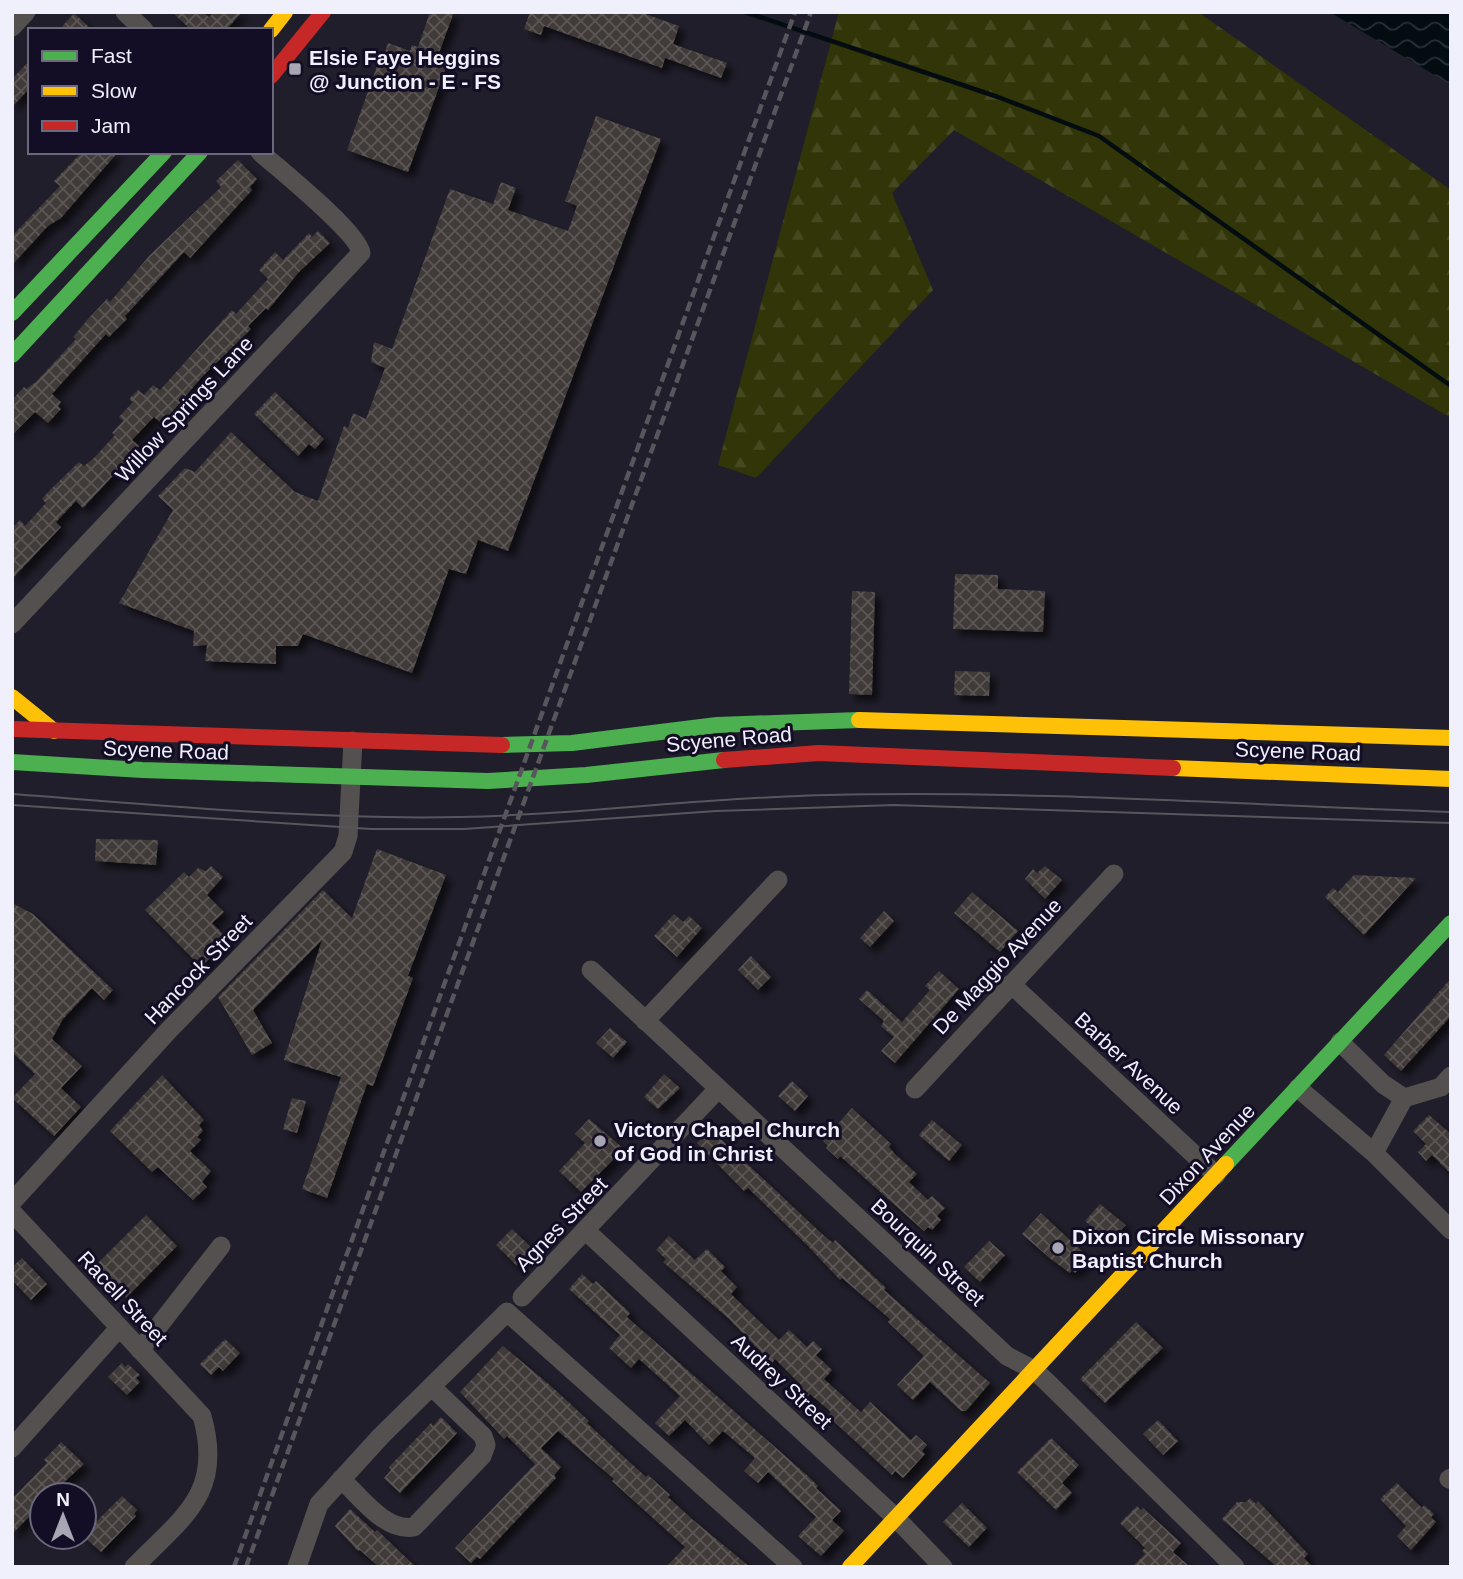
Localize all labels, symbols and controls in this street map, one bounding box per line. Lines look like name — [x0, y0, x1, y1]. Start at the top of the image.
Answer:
legend — [28, 28, 273, 154]
text: Fast — [91, 44, 132, 67]
place label: Elsie Faye Heggins @ Junction - E - FS — [309, 46, 501, 93]
marker: Elsie Faye Heggins @ Junction - E - FS — [287, 61, 303, 77]
text: Slow — [91, 79, 137, 102]
text: Jam — [91, 114, 131, 137]
street label: Willow Springs Lane — [111, 332, 257, 486]
street label: Scyene Road — [665, 722, 793, 756]
street label: Scyene Road — [103, 736, 229, 764]
street label: Scyene Road — [1235, 737, 1361, 765]
street label: De Maggio Avenue — [928, 893, 1066, 1039]
street label: Hancock Street — [140, 909, 256, 1029]
street label: Barber Avenue — [1070, 1007, 1188, 1119]
street label: Dixon Avenue — [1155, 1099, 1259, 1209]
place label: Victory Chapel Church of God in Christ — [614, 1118, 840, 1165]
marker: Victory Chapel Church of God in Christ — [592, 1133, 608, 1149]
street label: Agnes Street — [511, 1172, 612, 1276]
street label: Bourquin Street — [867, 1194, 989, 1310]
place label: Dixon Circle Missonary Baptist Church — [1072, 1225, 1305, 1272]
marker: Dixon Circle Missonary Baptist Church — [1050, 1240, 1066, 1256]
street label: Racell Street — [74, 1246, 173, 1350]
street label: Audrey Street — [727, 1329, 837, 1433]
north arrow — [28, 1481, 98, 1551]
text: N — [56, 1489, 70, 1510]

